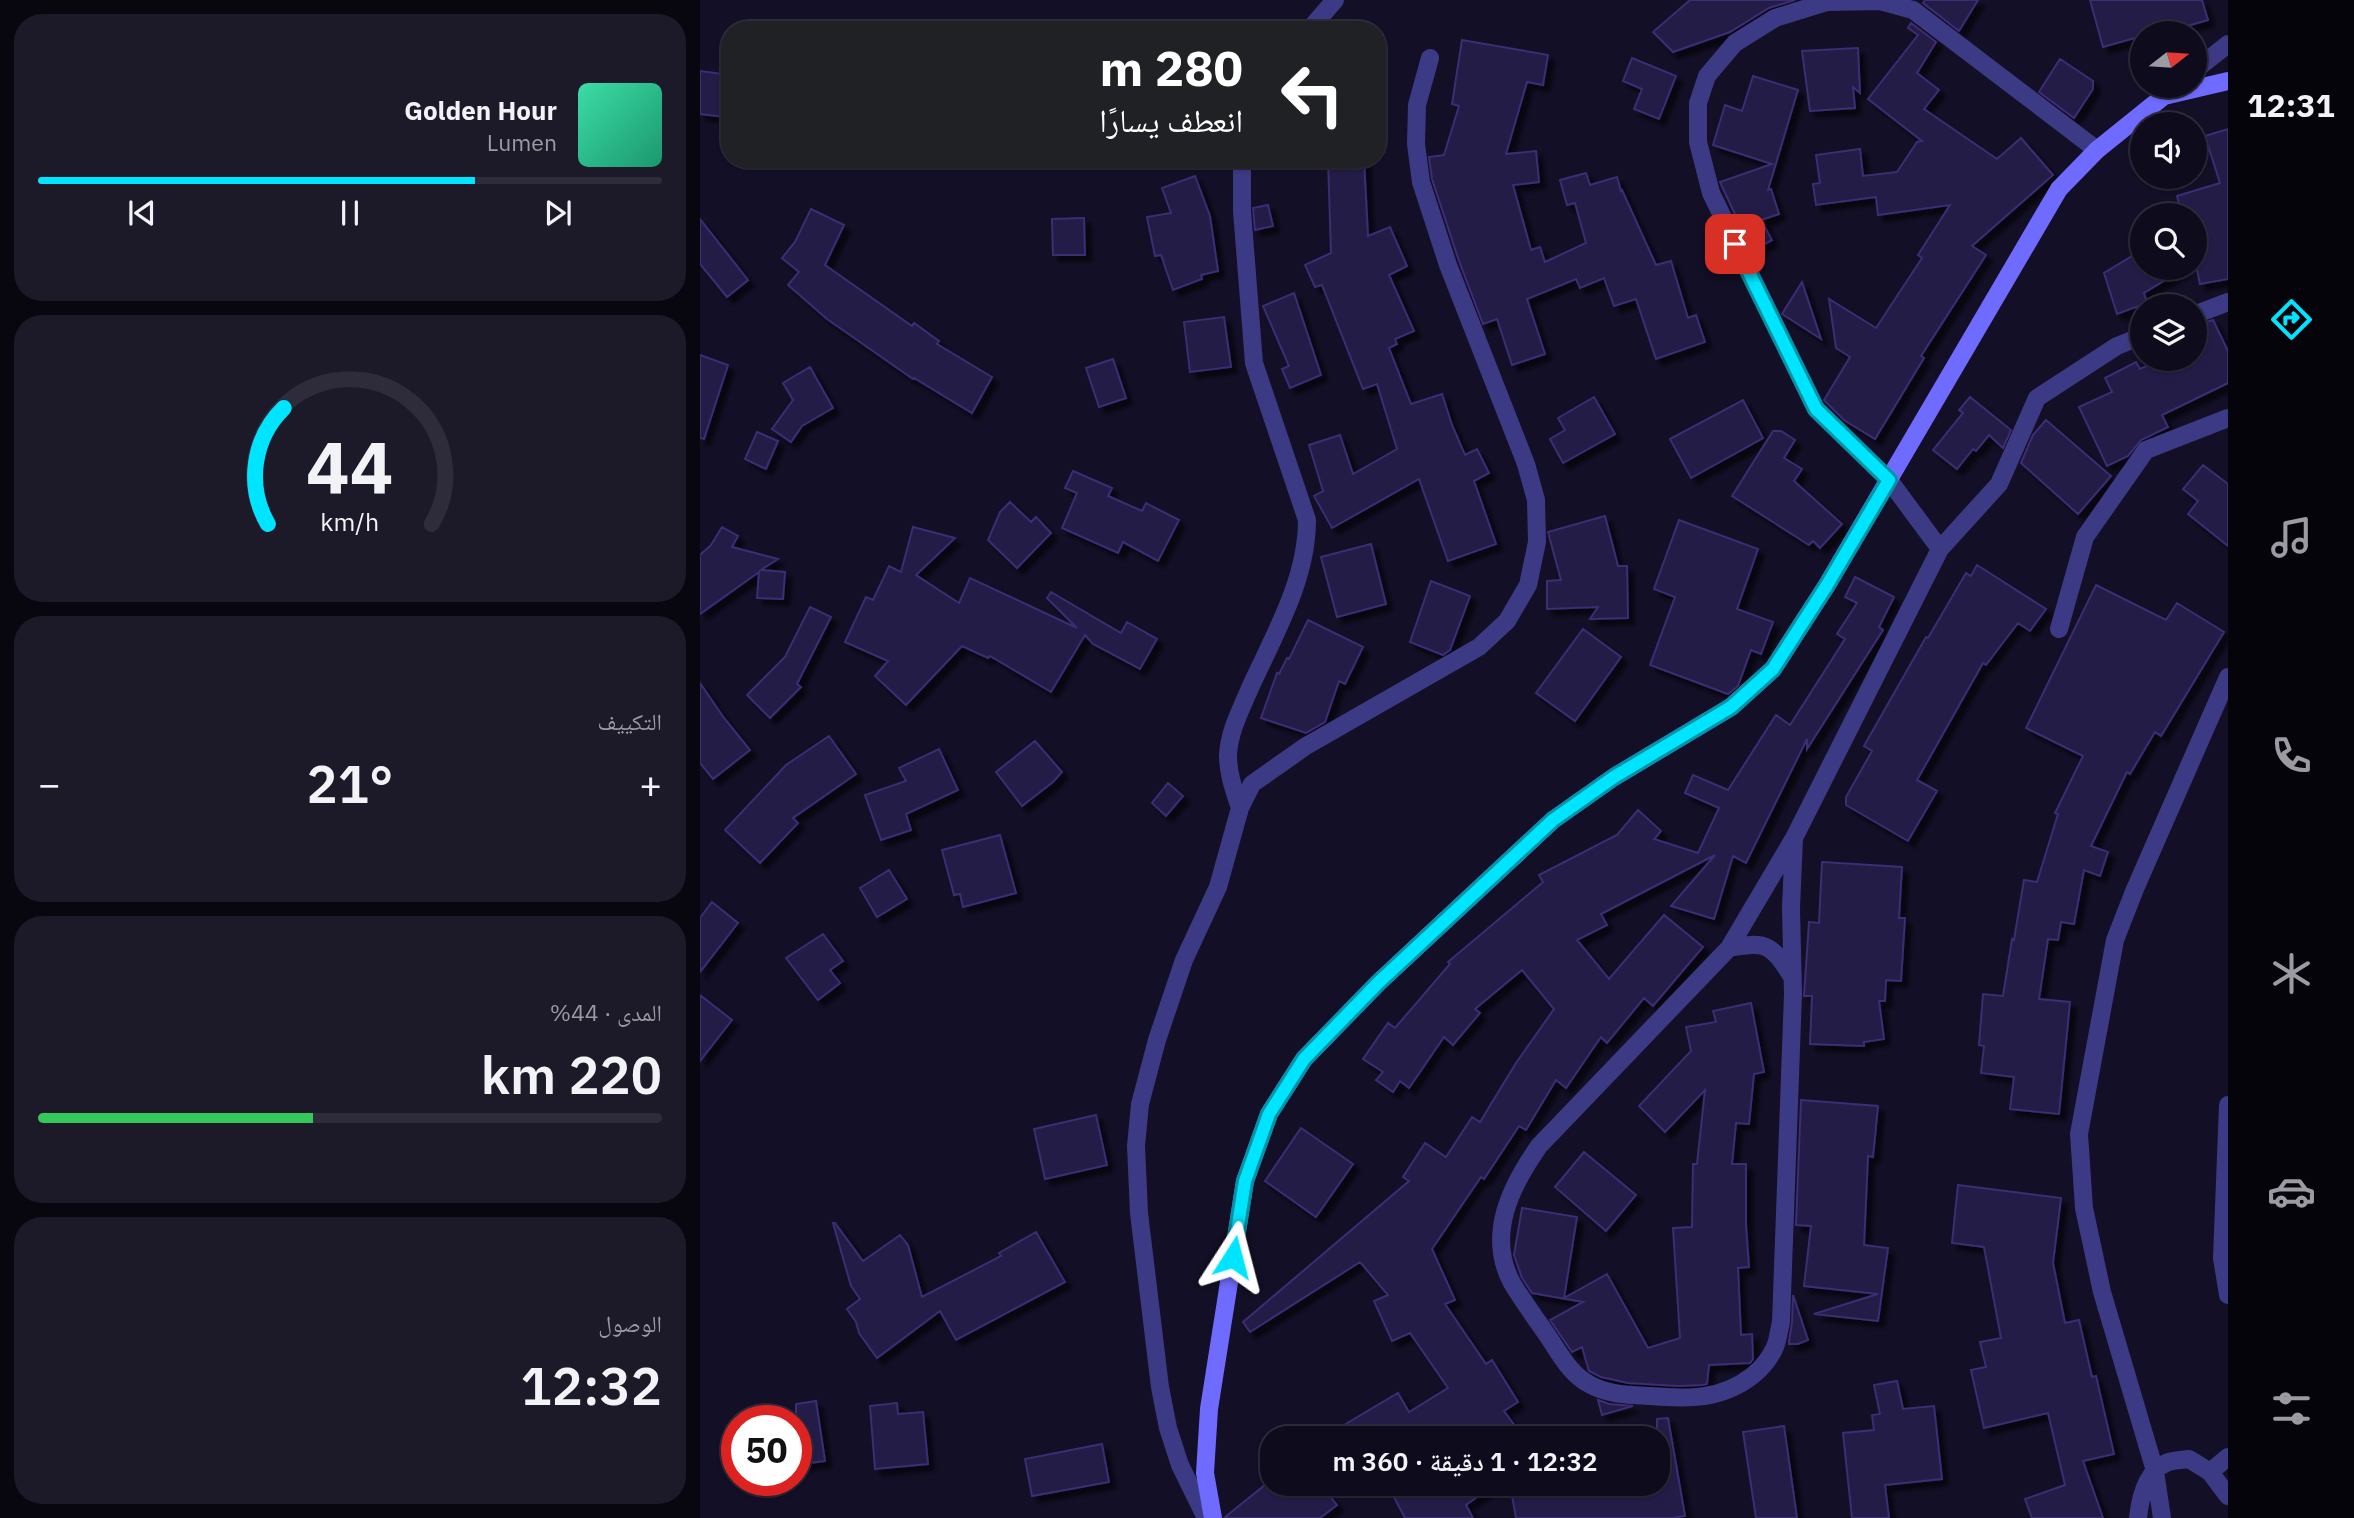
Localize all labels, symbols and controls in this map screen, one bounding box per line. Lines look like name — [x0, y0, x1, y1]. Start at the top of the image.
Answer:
north arrow — [2130, 21, 2207, 98]
map controls — [2130, 21, 2207, 371]
text: 280 m — [1099, 36, 1243, 99]
icon: left — [1267, 49, 1358, 140]
text: 12:31 — [2247, 84, 2335, 126]
text: Golden Hour — [404, 93, 557, 127]
text: انعطف يسارًا — [1099, 99, 1243, 141]
button: sound — [2130, 112, 2207, 189]
text: Lumen — [487, 127, 557, 157]
icon: previous — [123, 194, 161, 232]
icon: pause — [331, 194, 369, 232]
icon: next — [539, 194, 577, 232]
button: search — [2130, 203, 2207, 280]
pin — [1705, 214, 1765, 274]
icon: arrive — [1716, 225, 1754, 263]
button: layers — [2130, 294, 2207, 371]
icon: directions — [2267, 295, 2316, 344]
text: 44 — [306, 420, 394, 515]
text: km/h — [321, 505, 379, 538]
icon: music — [2267, 513, 2316, 562]
text: التكييف — [597, 706, 662, 736]
icon: phone — [2267, 731, 2316, 780]
text: 21° — [307, 750, 393, 817]
text: − — [38, 759, 61, 808]
text: + — [639, 759, 662, 808]
icon: climate — [2267, 949, 2316, 998]
text: المدى · 44% — [550, 997, 662, 1027]
text: 220 km — [481, 1041, 662, 1108]
icon: car — [2267, 1167, 2316, 1216]
position arrow — [1196, 1220, 1270, 1294]
text: الوصول — [598, 1308, 662, 1338]
text: 12:32 — [521, 1352, 662, 1419]
icon: filters — [2267, 1384, 2316, 1433]
speed limit sign: 50 — [721, 1405, 812, 1496]
text: 12:32 · 1 دقيقة · 360 m — [1332, 1444, 1598, 1478]

